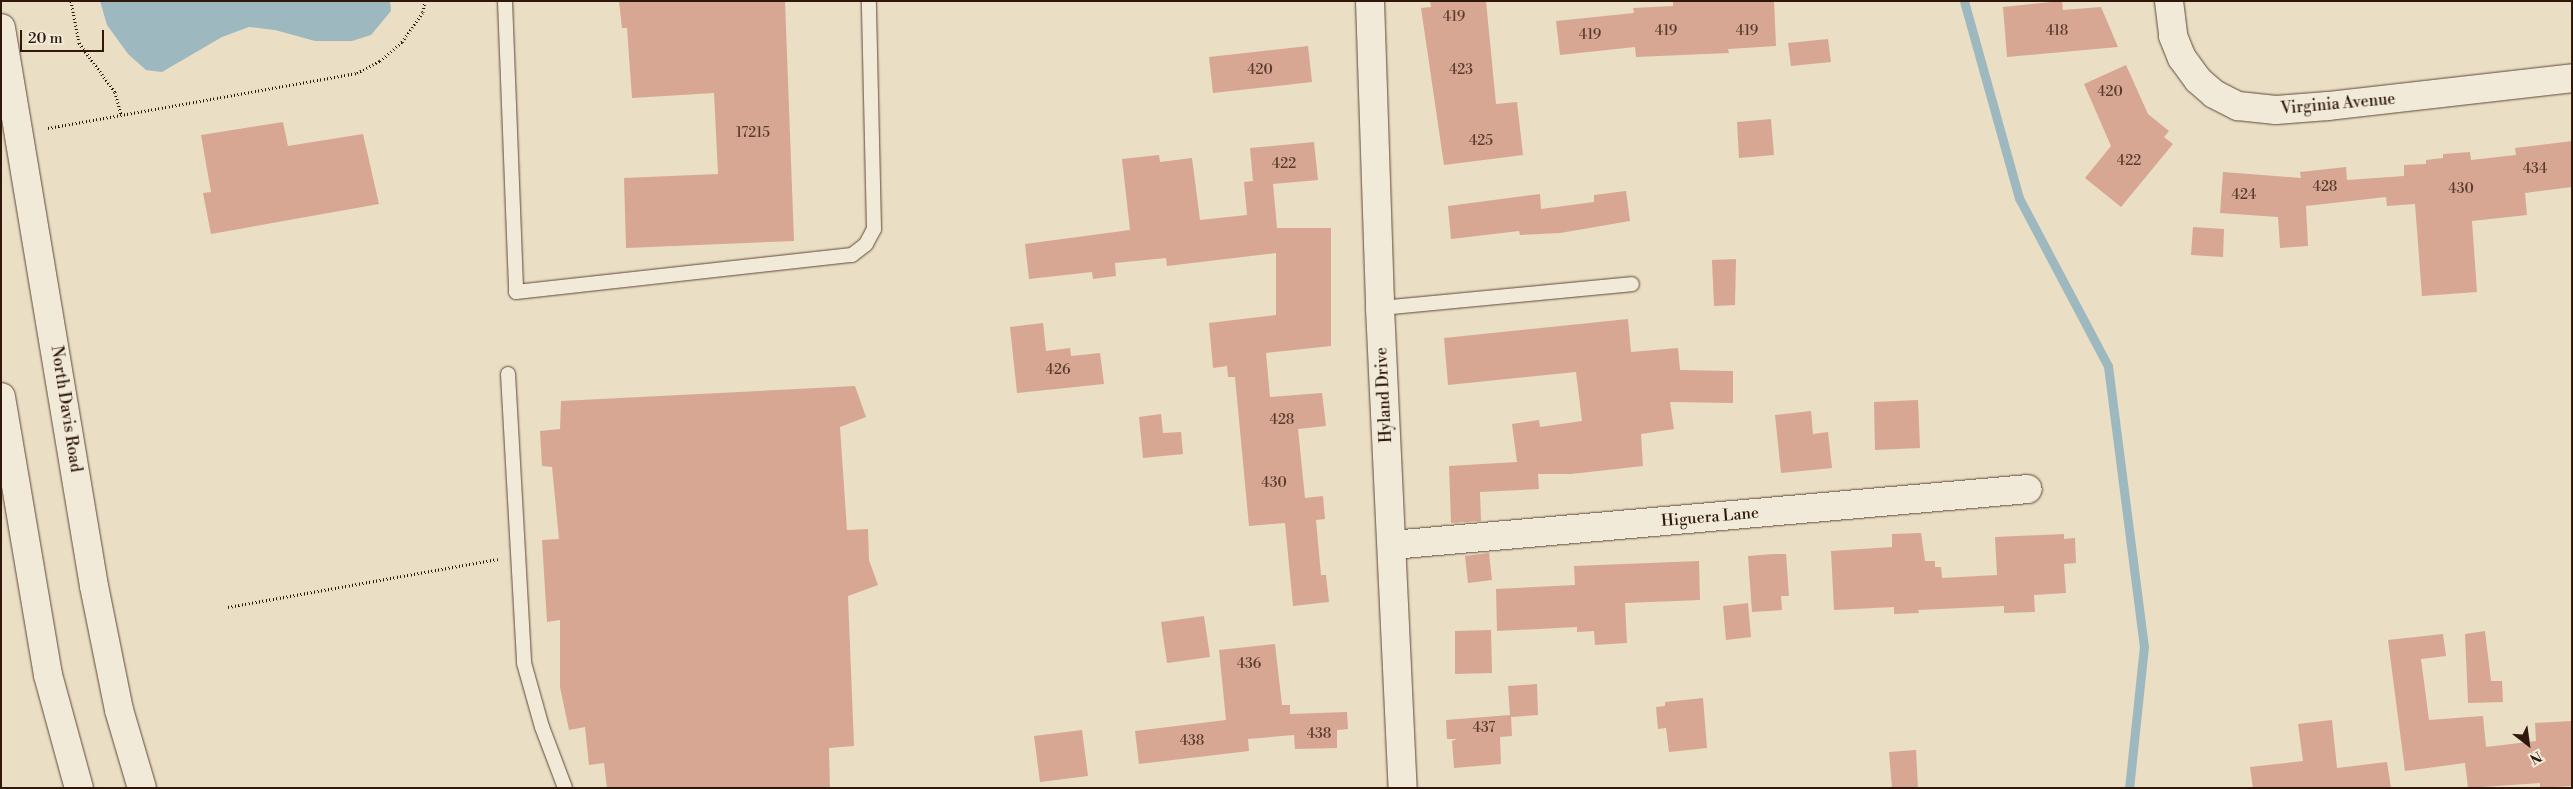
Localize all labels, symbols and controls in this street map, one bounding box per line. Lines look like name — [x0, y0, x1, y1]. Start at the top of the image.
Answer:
house number: 419 — [1443, 9, 1465, 25]
scale bar — [22, 20, 106, 52]
house number: 419 — [1655, 23, 1677, 39]
house number: 419 — [1736, 23, 1758, 39]
house number: 418 — [2046, 23, 2068, 39]
house number: 419 — [1579, 27, 1601, 43]
text: 20 m — [28, 29, 63, 48]
house number: 420 — [1247, 62, 1273, 78]
house number: 423 — [1449, 62, 1473, 78]
house number: 420 — [2097, 84, 2123, 100]
street label: Virginia Avenue — [2280, 89, 2396, 119]
house number: 17215 — [736, 125, 770, 141]
house number: 425 — [1469, 133, 1493, 149]
house number: 422 — [2117, 153, 2141, 169]
house number: 422 — [1272, 156, 1296, 172]
house number: 434 — [2523, 161, 2547, 177]
house number: 428 — [2313, 179, 2337, 195]
house number: 430 — [2448, 181, 2474, 197]
house number: 424 — [2232, 187, 2256, 203]
street label: North Davis Road — [47, 344, 85, 474]
street label: Hyland Drive — [1372, 347, 1396, 443]
house number: 426 — [1046, 362, 1070, 378]
house number: 428 — [1270, 412, 1294, 428]
house number: 430 — [1261, 475, 1287, 491]
street label: Higuera Lane — [1660, 503, 1760, 531]
house number: 436 — [1237, 656, 1261, 672]
north arrow — [2503, 719, 2553, 769]
house number: 437 — [1473, 720, 1495, 736]
house number: 438 — [1307, 726, 1331, 742]
house number: 438 — [1180, 733, 1204, 749]
text: N — [2526, 746, 2545, 768]

